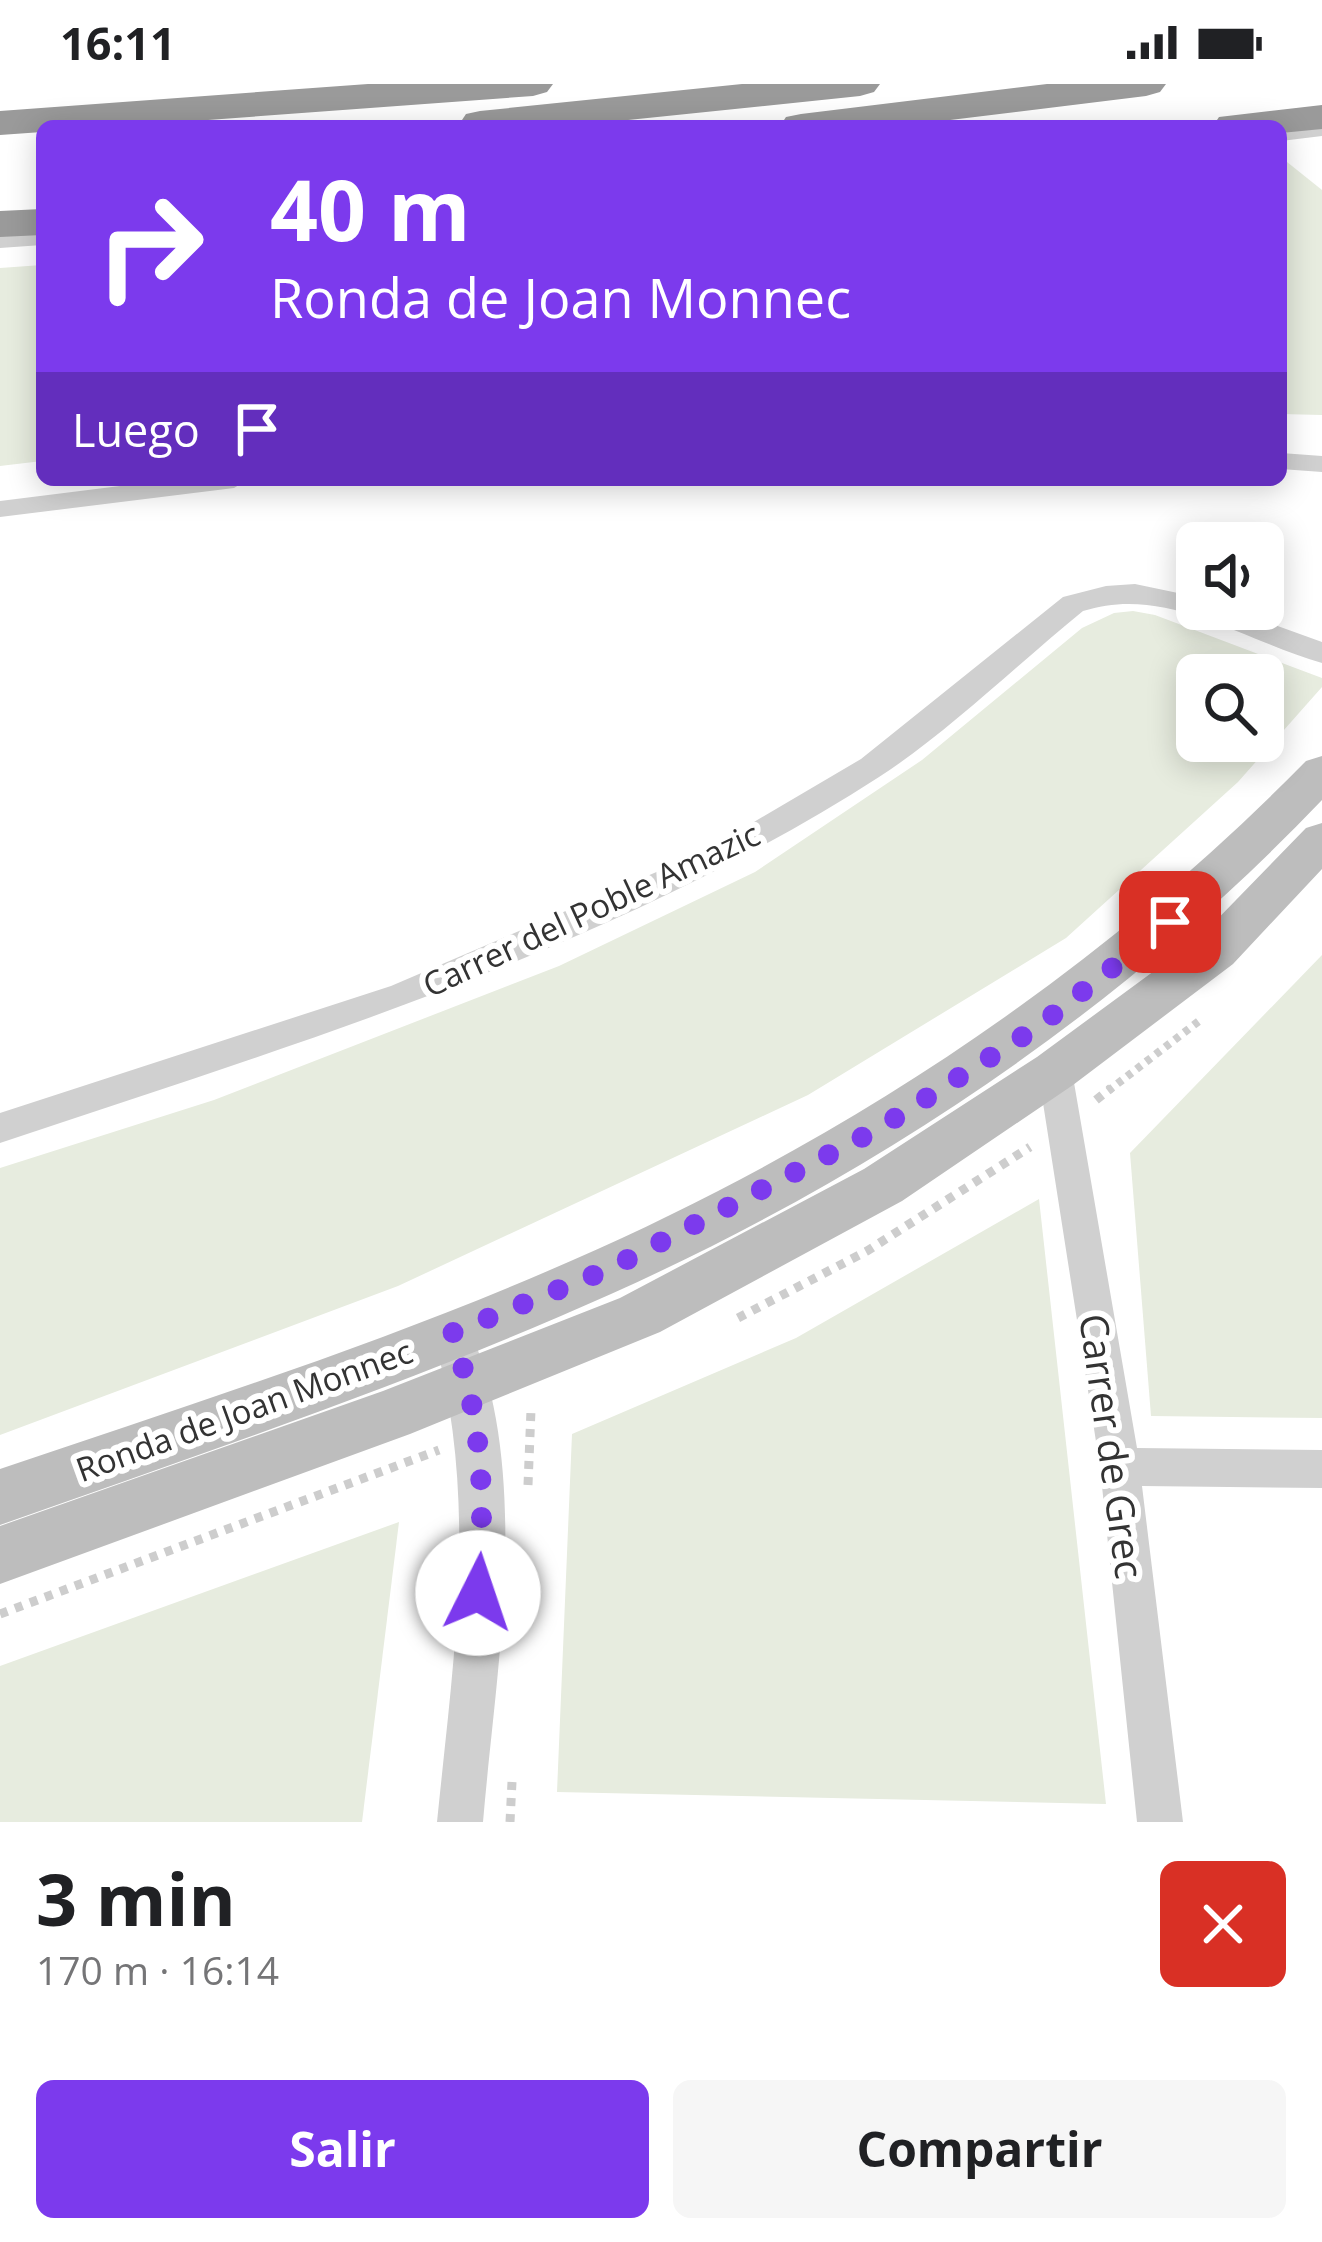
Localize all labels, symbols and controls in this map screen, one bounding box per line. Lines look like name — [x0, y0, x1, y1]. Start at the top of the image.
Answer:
text: 16:11 — [60, 12, 176, 73]
text: 40 m — [270, 151, 470, 266]
icon: right — [72, 168, 228, 324]
text: Ronda de Joan Monnec — [270, 260, 851, 334]
icon: arrive — [224, 396, 290, 462]
text: Luego — [72, 399, 200, 460]
map controls — [1176, 522, 1284, 762]
button: sound — [1176, 522, 1284, 630]
button: search — [1176, 654, 1284, 762]
street label: Carrer del Poble Amazic — [415, 811, 767, 1007]
pin — [1119, 871, 1221, 973]
icon: arrive — [1137, 889, 1203, 955]
street label: Carrer de Grec — [1068, 1310, 1158, 1582]
street label: Ronda de Joan Monnec — [69, 1328, 419, 1492]
position arrow — [415, 1530, 541, 1656]
text: 3 min — [36, 1849, 236, 1947]
button: close — [1160, 1861, 1286, 1987]
text: 170 m · 16:14 — [36, 1943, 279, 1996]
button: Salir — [36, 2080, 649, 2218]
button: Compartir — [673, 2080, 1286, 2218]

